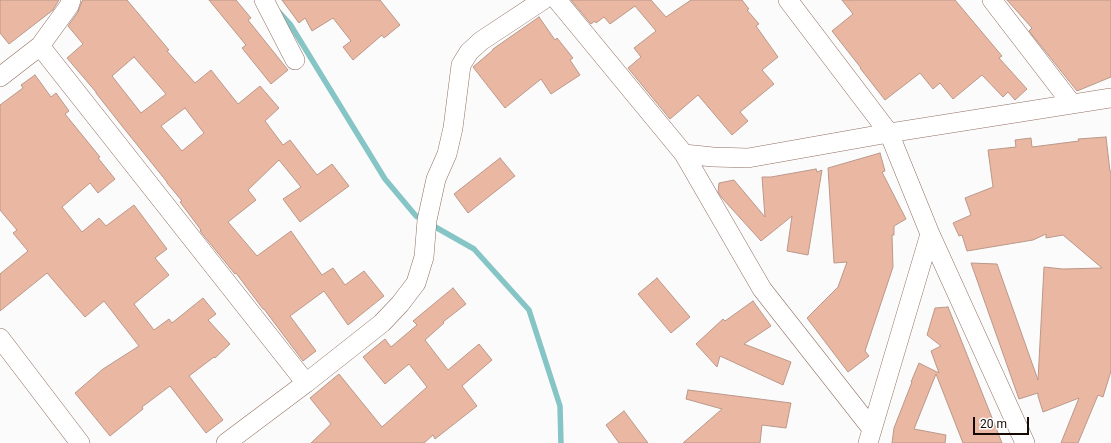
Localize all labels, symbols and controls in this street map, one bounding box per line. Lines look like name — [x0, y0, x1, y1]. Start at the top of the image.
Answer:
scale bar — [975, 409, 1031, 435]
text: 20 m — [980, 417, 1007, 431]

